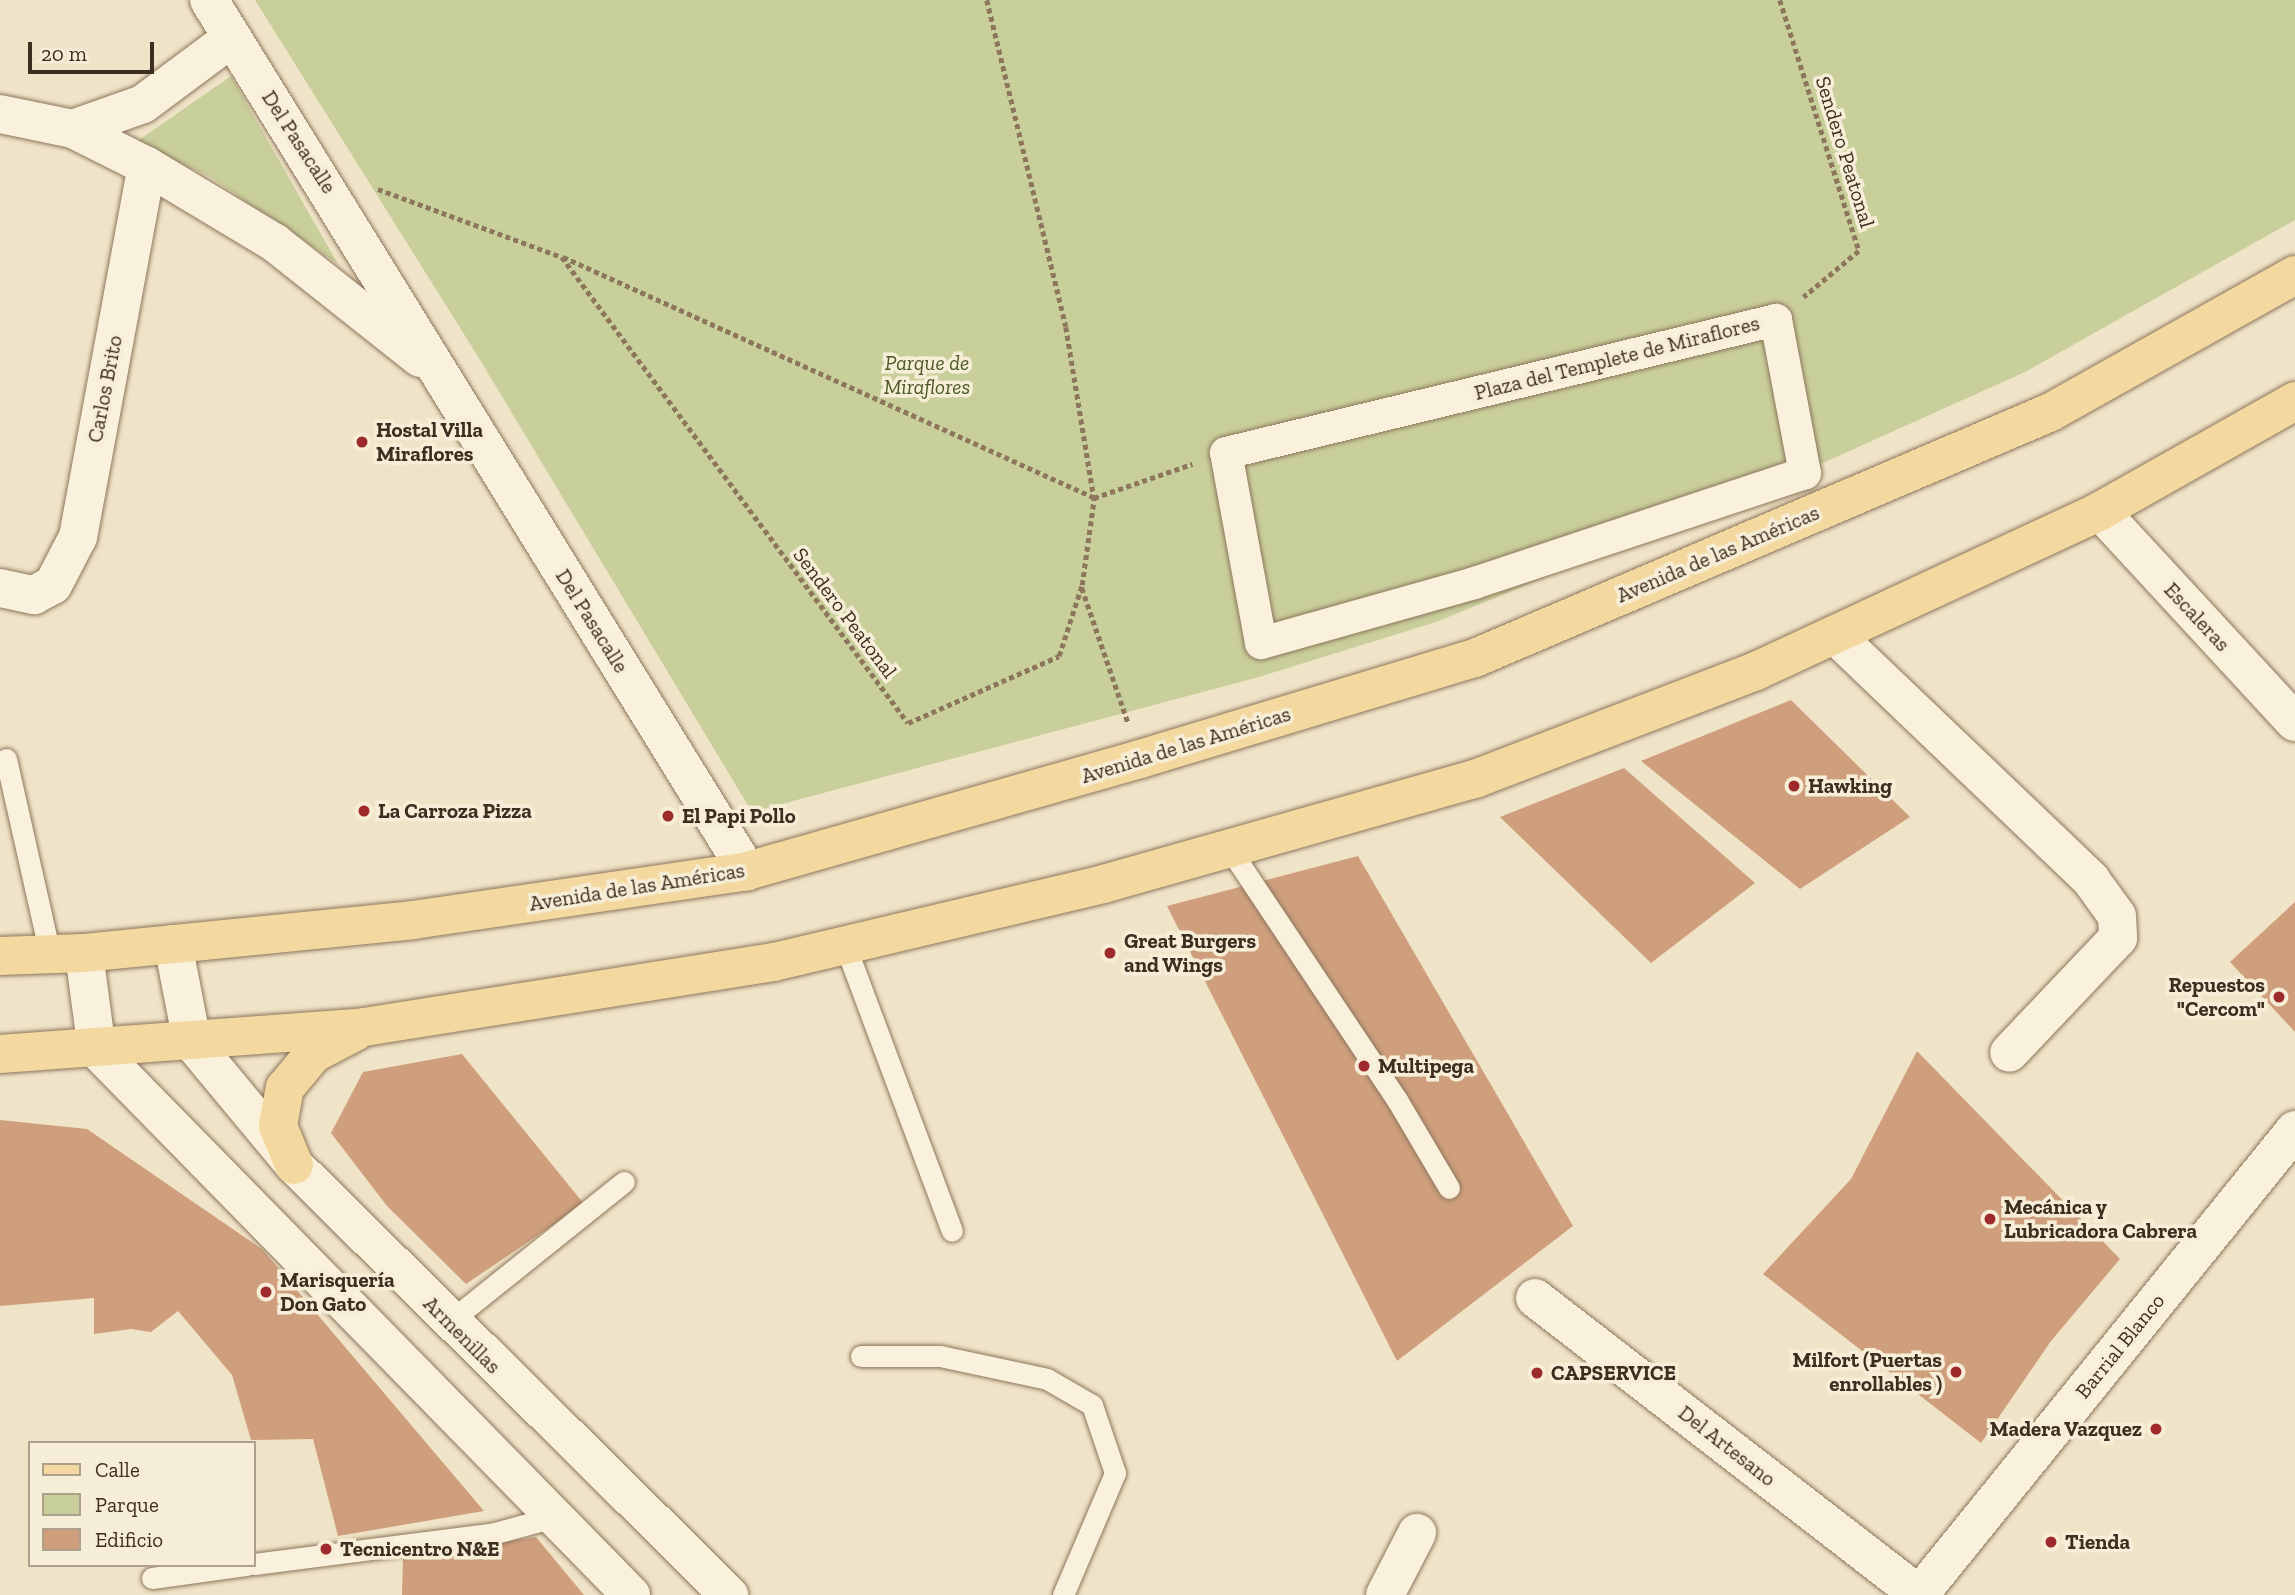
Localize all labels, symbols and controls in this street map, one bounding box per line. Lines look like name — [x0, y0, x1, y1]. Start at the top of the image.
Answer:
scale bar — [32, 28, 158, 72]
text: 20 m — [41, 41, 87, 66]
street label: Sendero Peatonal — [1810, 73, 1880, 231]
street label: Del Pasacalle — [256, 86, 342, 198]
street label: Plaza del Templete de Miraflores — [1472, 310, 1762, 406]
street label: Carlos Brito — [82, 333, 128, 445]
park label: Parque de Miraflores — [884, 350, 970, 400]
place label: Hostal Villa Miraflores — [376, 417, 484, 467]
marker: Hostal Villa Miraflores — [354, 434, 370, 450]
street label: Avenida de las Américas — [1613, 500, 1823, 608]
street label: Sendero Peatonal — [788, 543, 902, 683]
street label: Del Pasacalle — [550, 565, 634, 677]
street label: Escaleras — [2159, 577, 2235, 657]
street label: Avenida de las Américas — [1078, 701, 1294, 789]
place label: Hawking — [1808, 773, 1892, 799]
marker: Hawking — [1786, 778, 1802, 794]
place label: La Carroza Pizza — [378, 798, 532, 824]
marker: La Carroza Pizza — [356, 803, 372, 819]
place label: El Papi Pollo — [682, 803, 796, 829]
marker: El Papi Pollo — [660, 808, 676, 824]
street label: Avenida de las Américas — [527, 857, 747, 917]
place label: Great Burgers and Wings — [1124, 928, 1256, 978]
marker: Great Burgers and Wings — [1102, 945, 1118, 961]
place label: Repuestos "Cercom" — [2169, 972, 2265, 1022]
marker: Repuestos "Cercom" — [2271, 989, 2287, 1005]
place label: Multipega — [1378, 1053, 1474, 1079]
marker: Multipega — [1356, 1058, 1372, 1074]
place label: Mecánica y Lubricadora Cabrera — [2004, 1194, 2197, 1244]
marker: Mecánica y Lubricadora Cabrera — [1982, 1211, 1998, 1227]
place label: Marisquería Don Gato — [280, 1267, 395, 1317]
marker: Marisquería Don Gato — [258, 1284, 274, 1300]
street label: Barrial Blanco — [2070, 1288, 2170, 1404]
street label: Armenillas — [418, 1291, 506, 1379]
place label: Milfort (Puertas enrollables ) — [1792, 1347, 1942, 1397]
place label: CAPSERVICE — [1551, 1360, 1676, 1386]
marker: Milfort (Puertas enrollables ) — [1948, 1364, 1964, 1380]
marker: CAPSERVICE — [1529, 1365, 1545, 1381]
street label: Del Artesano — [1673, 1400, 1781, 1492]
place label: Madera Vazquez — [1989, 1416, 2142, 1442]
marker: Madera Vazquez — [2148, 1421, 2164, 1437]
legend — [28, 1441, 256, 1567]
text: Calle — [95, 1457, 140, 1482]
text: Parque — [95, 1492, 159, 1517]
text: Edificio — [95, 1527, 163, 1552]
place label: Tienda — [2065, 1529, 2130, 1555]
marker: Tienda — [2043, 1534, 2059, 1550]
place label: Tecnicentro N&E — [340, 1536, 499, 1562]
marker: Tecnicentro N&E — [318, 1541, 334, 1557]

